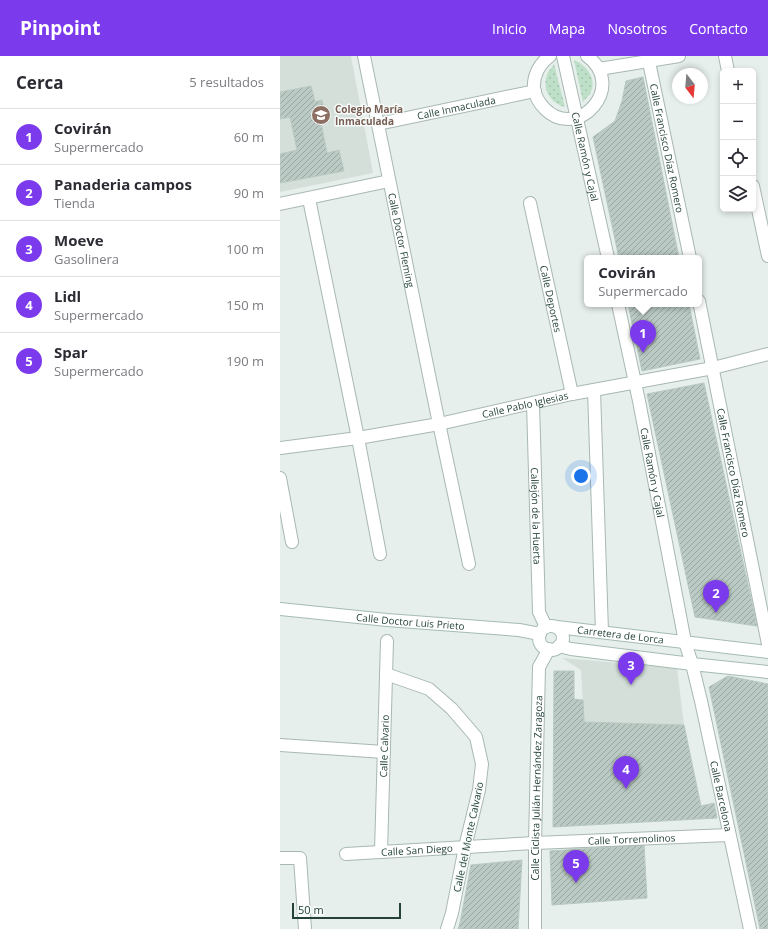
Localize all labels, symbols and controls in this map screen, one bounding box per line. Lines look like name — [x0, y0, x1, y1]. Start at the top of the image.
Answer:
text: Pinpoint — [20, 15, 101, 41]
text: Inicio — [492, 19, 527, 38]
text: Mapa — [549, 19, 585, 38]
text: Nosotros — [607, 19, 667, 38]
text: Contacto — [689, 19, 748, 38]
north arrow — [672, 68, 708, 104]
map controls — [720, 68, 756, 212]
button: + — [720, 68, 756, 104]
text: Cerca — [16, 71, 64, 94]
text: 5 resultados — [189, 73, 264, 91]
street label: Calle Francisco Díaz Romero — [647, 82, 687, 214]
street label: Calle Inmaculada — [416, 93, 497, 123]
place label: Colegio María Inmaculada — [335, 102, 403, 128]
school or university icon: Colegio María Inmaculada — [310, 104, 332, 126]
button: − — [720, 104, 756, 140]
street label: Calle Ramón y Cajal — [569, 111, 602, 202]
text: Covirán — [54, 118, 112, 138]
text: 1 — [25, 128, 33, 146]
text: 60 m — [234, 128, 264, 146]
text: Supermercado — [54, 138, 144, 156]
button: locate — [720, 140, 756, 176]
text: Panaderia campos — [54, 174, 192, 194]
button: layers — [720, 176, 756, 212]
text: 2 — [25, 184, 33, 202]
text: 90 m — [234, 184, 264, 202]
street label: Calle Doctor Fleming — [385, 192, 418, 289]
text: Tienda — [54, 194, 95, 212]
text: Moeve — [54, 230, 104, 250]
text: 3 — [25, 240, 33, 258]
text: 100 m — [226, 240, 264, 258]
text: Gasolinera — [54, 250, 119, 268]
popup — [584, 255, 702, 307]
text: Covirán — [598, 262, 656, 282]
street label: Calle Deportes — [537, 264, 565, 334]
text: Supermercado — [598, 282, 688, 300]
text: Lidl — [54, 286, 81, 306]
text: 4 — [25, 296, 33, 314]
text: 150 m — [226, 296, 264, 314]
text: Supermercado — [54, 306, 144, 324]
pin: 1 — [630, 320, 656, 353]
text: Spar — [54, 342, 88, 362]
text: 5 — [25, 352, 33, 370]
text: 190 m — [226, 352, 264, 370]
text: Supermercado — [54, 362, 144, 380]
street label: Calle Pablo Iglesias — [481, 388, 570, 421]
street label: Calle Francisco Díaz Romero — [714, 407, 753, 538]
street label: Calle Ramón y Cajal — [637, 426, 668, 518]
your location — [571, 466, 591, 486]
street label: Callejón de la Huerta — [528, 467, 545, 565]
pin: 2 — [703, 580, 729, 613]
street label: Calle Doctor Luis Prieto — [356, 610, 465, 633]
street label: Carretera de Lorca — [576, 622, 665, 647]
pin: 3 — [618, 652, 644, 685]
street label: Calle Ciclista Julián Hernández Zaragoza — [528, 695, 545, 881]
street label: Calle Calvario — [376, 714, 392, 778]
pin: 4 — [613, 756, 639, 789]
street label: Calle Barcelona — [707, 759, 736, 833]
street label: Calle del Monte Calvario — [449, 781, 487, 893]
street label: Calle Torremolinos — [587, 830, 676, 848]
street label: Calle San Diego — [381, 841, 453, 859]
pin: 5 — [563, 850, 589, 883]
scale bar — [292, 901, 401, 920]
text: 50 m — [298, 902, 324, 917]

